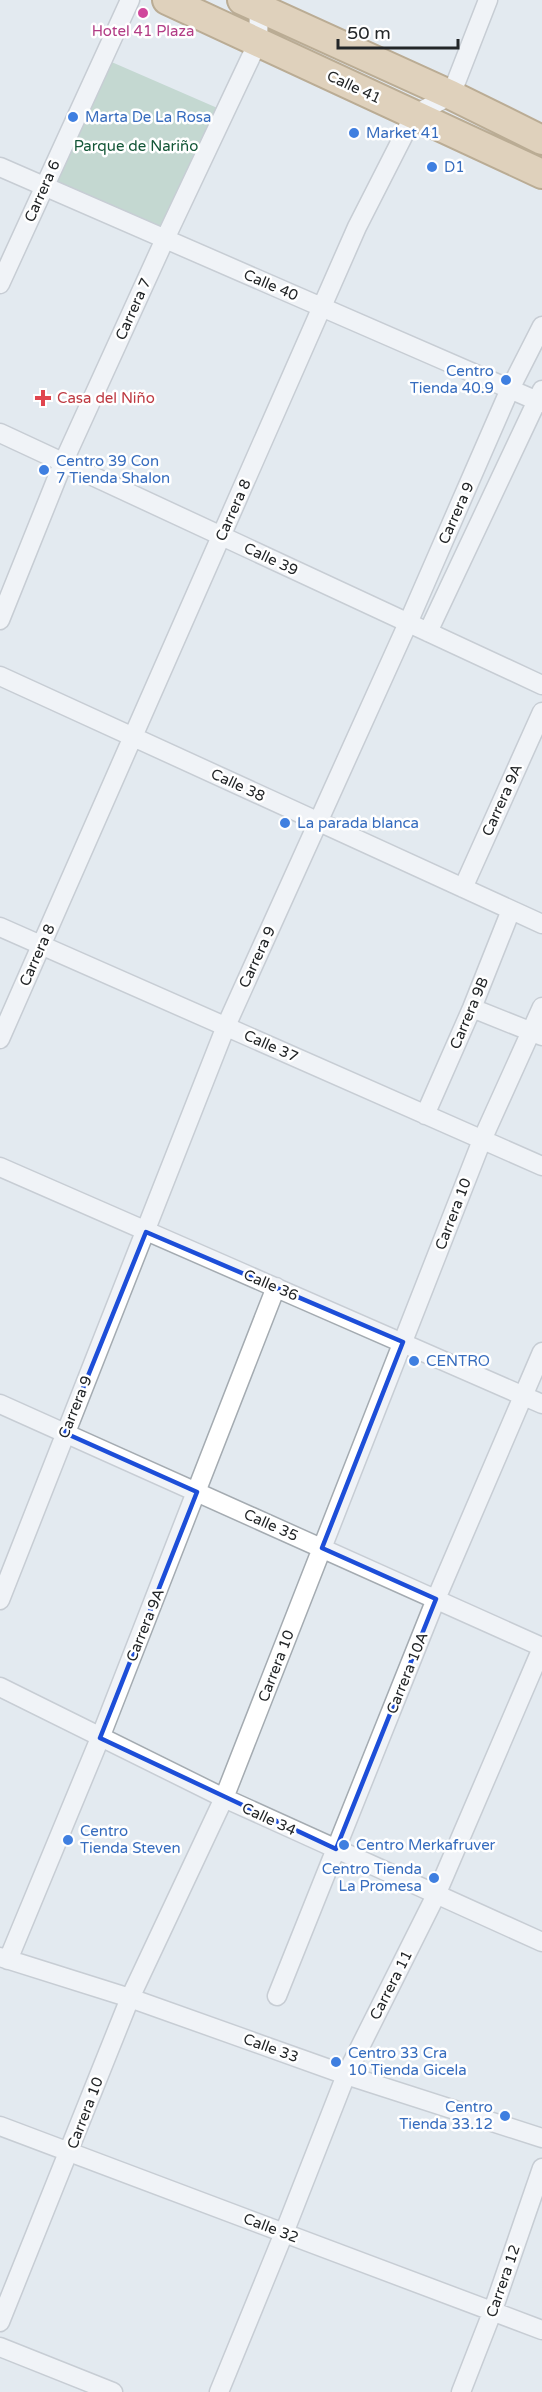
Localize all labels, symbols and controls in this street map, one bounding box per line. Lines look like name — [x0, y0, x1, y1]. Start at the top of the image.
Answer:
marker: Hotel 41 Plaza — [136, 6, 150, 20]
scale bar — [338, 12, 458, 50]
place label: Hotel 41 Plaza — [92, 22, 194, 40]
text: 50 m — [347, 22, 391, 44]
street label: Calle 41 — [324, 67, 384, 107]
place label: Marta De La Rosa — [85, 108, 212, 126]
marker: Marta De La Rosa — [66, 110, 80, 124]
place label: Market 41 — [366, 124, 440, 142]
marker: Market 41 — [347, 126, 361, 140]
park label: Parque de Nariño — [74, 137, 198, 155]
street label: Carrera 6 — [20, 157, 64, 225]
place label: D1 — [444, 158, 465, 176]
marker: D1 — [425, 160, 439, 174]
street label: Calle 40 — [241, 265, 301, 305]
street label: Carrera 7 — [111, 275, 155, 343]
place label: Centro Tienda 40.9 — [410, 362, 494, 397]
marker: Centro Tienda 40.9 — [499, 373, 513, 387]
marker: Casa del Niño — [34, 389, 52, 407]
place label: Casa del Niño — [57, 389, 155, 407]
place label: Centro 39 Con 7 Tienda Shalon — [56, 452, 170, 487]
marker: Centro 39 Con 7 Tienda Shalon — [37, 463, 51, 477]
street label: Carrera 8 — [211, 476, 255, 544]
street label: Carrera 9 — [434, 479, 478, 547]
street label: Calle 39 — [241, 539, 301, 579]
street label: Carrera 9A — [478, 761, 526, 839]
street label: Calle 38 — [208, 765, 268, 805]
place label: La parada blanca — [297, 814, 419, 832]
marker: La parada blanca — [278, 816, 292, 830]
street label: Carrera 8 — [15, 921, 59, 989]
street label: Carrera 9 — [235, 923, 279, 991]
street label: Carrera 9B — [446, 974, 492, 1052]
street label: Calle 37 — [241, 1026, 301, 1066]
street label: Carrera 10 — [431, 1176, 475, 1252]
street label: Calle 36 — [241, 1265, 301, 1305]
place label: CENTRO — [426, 1352, 490, 1370]
marker: CENTRO — [407, 1354, 421, 1368]
street label: Carrera 9 — [54, 1373, 96, 1441]
street label: Calle 35 — [241, 1505, 301, 1545]
street label: Carrera 9A — [122, 1586, 168, 1664]
street label: Carrera 10 — [254, 1628, 298, 1704]
street label: Carrera 10A — [382, 1629, 432, 1717]
street label: Calle 34 — [239, 1799, 299, 1839]
place label: Centro Tienda Steven — [80, 1822, 181, 1857]
marker: Centro Tienda Steven — [61, 1833, 75, 1847]
place label: Centro Merkafruver — [356, 1836, 496, 1854]
marker: Centro Merkafruver — [337, 1838, 351, 1852]
place label: Centro Tienda La Promesa — [322, 1860, 422, 1895]
marker: Centro Tienda La Promesa — [427, 1871, 441, 1885]
street label: Carrera 11 — [366, 1947, 416, 2023]
street label: Calle 33 — [241, 2030, 301, 2066]
place label: Centro 33 Cra 10 Tienda Gicela — [348, 2044, 467, 2079]
marker: Centro 33 Cra 10 Tienda Gicela — [329, 2055, 343, 2069]
street label: Carrera 10 — [63, 2075, 107, 2151]
place label: Centro Tienda 33.12 — [399, 2098, 493, 2133]
marker: Centro Tienda 33.12 — [498, 2109, 512, 2123]
street label: Calle 32 — [241, 2209, 301, 2247]
street label: Carrera 12 — [482, 2242, 524, 2320]

